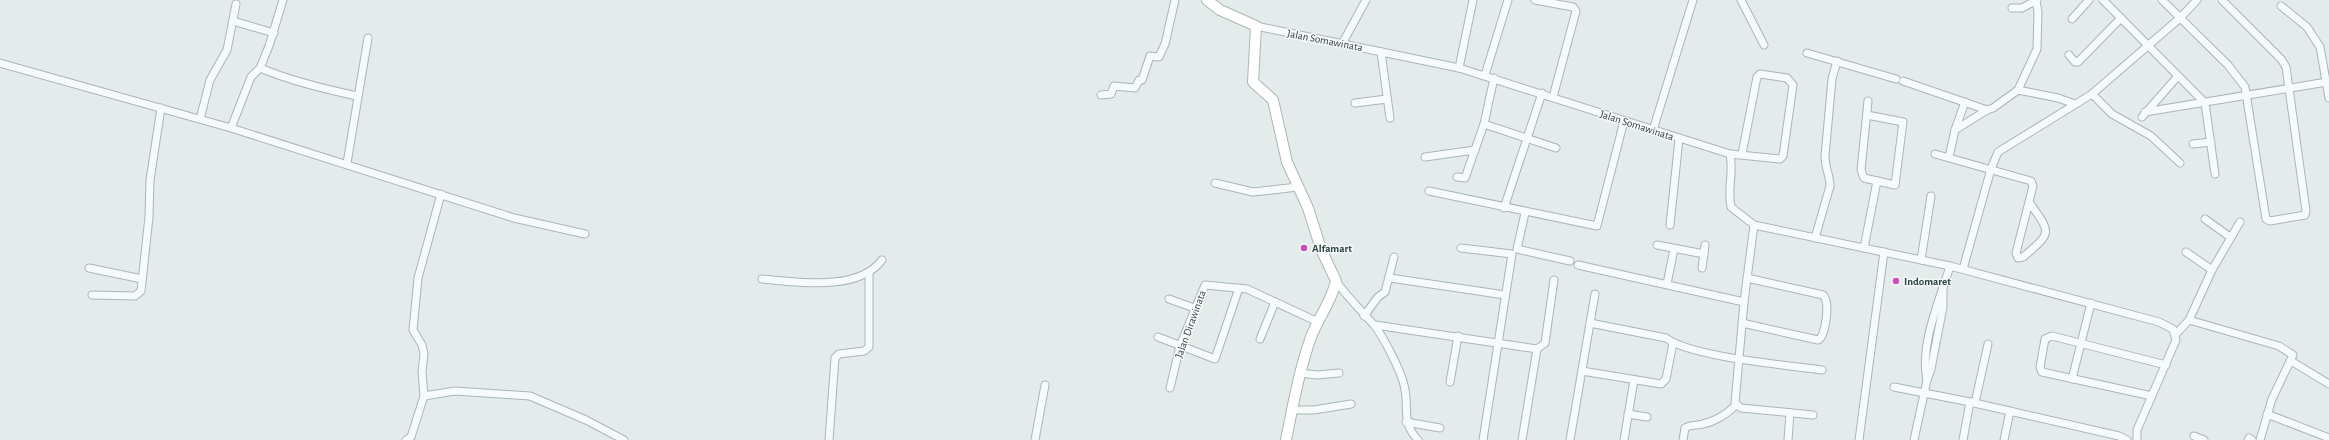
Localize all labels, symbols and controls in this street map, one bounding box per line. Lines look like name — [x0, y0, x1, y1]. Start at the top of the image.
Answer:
street label: Jalan Somawinata — [1286, 28, 1364, 53]
street label: Jalan Somawinata — [1599, 108, 1675, 143]
marker: Alfamart — [1299, 243, 1309, 253]
place label: Alfamart — [1312, 243, 1352, 254]
marker: Indomaret — [1891, 276, 1901, 286]
place label: Indomaret — [1904, 276, 1951, 287]
street label: Jalan Dirawinata — [1173, 289, 1208, 359]

